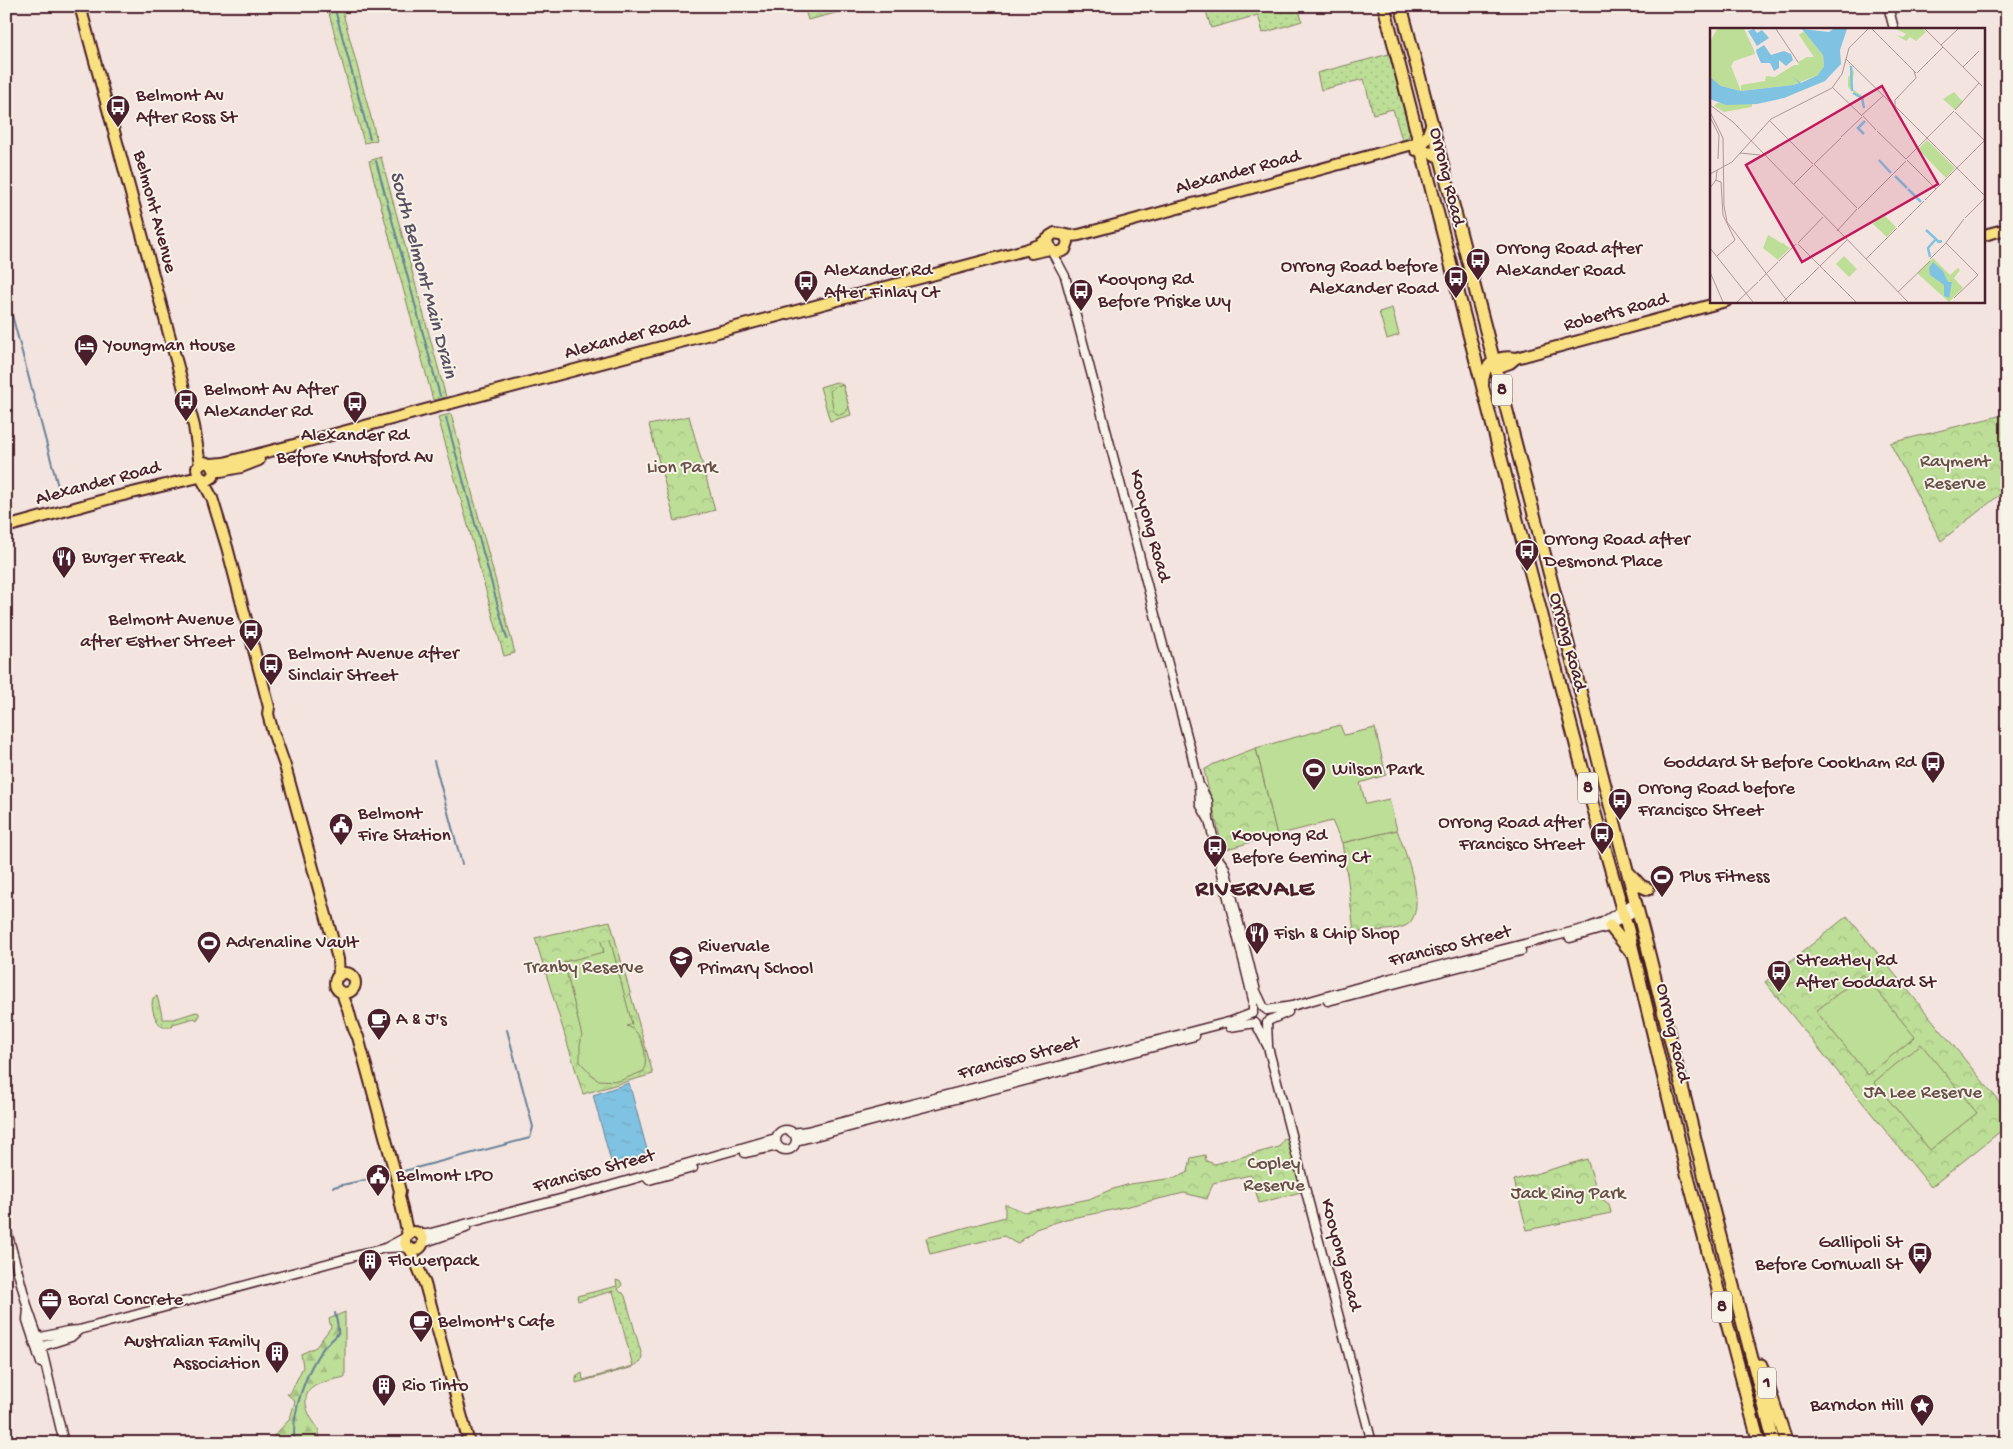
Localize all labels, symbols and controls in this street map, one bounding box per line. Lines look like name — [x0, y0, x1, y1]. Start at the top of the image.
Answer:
inset map — [1710, 28, 1986, 302]
place label: Belmont Av After Ross St — [135, 85, 239, 130]
bus stop icon: Belmont Av After Ross St — [105, 94, 131, 128]
street label: Orrong Road — [1423, 125, 1470, 230]
street label: Alexander Road — [1173, 145, 1305, 201]
street label: Belmont Avenue — [126, 147, 181, 276]
water label: South Belmont Main Drain — [383, 169, 461, 381]
place label: Orrong Road after Alexander Road — [1496, 238, 1644, 283]
bus stop icon: Orrong Road after Alexander Road — [1465, 247, 1491, 281]
place label: Orrong Road before Alexander Road — [1281, 256, 1440, 301]
place label: Alexander Rd After Finlay Ct — [824, 260, 942, 305]
bus stop icon: Orrong Road before Alexander Road — [1443, 265, 1469, 299]
bus stop icon: Alexander Rd After Finlay Ct — [793, 269, 819, 303]
place label: Kooyong Rd Before Priske Wy — [1097, 269, 1231, 314]
bus stop icon: Kooyong Rd Before Priske Wy — [1068, 278, 1094, 312]
street label: Roberts Road — [1561, 288, 1673, 338]
street label: Alexander Road — [562, 310, 694, 366]
hotel icon: Youngman House — [73, 333, 99, 367]
place label: Youngman House — [102, 335, 236, 358]
road number: 8 — [1492, 374, 1512, 406]
place label: Belmont Av After Alexander Rd — [203, 379, 340, 424]
bus stop icon: Belmont Av After Alexander Rd — [173, 388, 199, 422]
bus stop icon: Alexander Rd Before Knutsford Av — [342, 390, 368, 424]
place label: Alexander Rd Before Knutsford Av — [275, 425, 434, 470]
park label: Rayment Reserve — [1920, 451, 1992, 496]
street label: Alexander Road — [33, 456, 165, 512]
park label: Lion Park — [647, 457, 719, 480]
street label: Kooyong Road — [1123, 467, 1176, 586]
place label: Orrong Road after Desmond Place — [1542, 529, 1692, 574]
bus stop icon: Orrong Road after Desmond Place — [1514, 538, 1540, 572]
restaurant icon: Burger Freak — [51, 545, 77, 579]
place label: Burger Freak — [81, 547, 186, 570]
street label: Orrong Road — [1543, 590, 1592, 695]
place label: Belmont Avenue after Esther Street — [80, 609, 236, 654]
bus stop icon: Belmont Avenue after Esther Street — [238, 618, 264, 652]
place label: Belmont Avenue after Sinclair Street — [287, 643, 461, 688]
bus stop icon: Belmont Avenue after Sinclair Street — [258, 652, 284, 686]
bus stop icon: Goddard St Before Cookham Rd — [1920, 750, 1946, 784]
place label: Goddard St Before Cookham Rd — [1663, 752, 1918, 775]
sports icon: Wilson Park — [1301, 757, 1327, 791]
place label: Wilson Park — [1332, 759, 1425, 782]
road number: 8 — [1578, 772, 1598, 804]
place label: Orrong Road before Francisco Street — [1637, 778, 1795, 823]
bus stop icon: Orrong Road before Francisco Street — [1607, 787, 1633, 821]
place label: Belmont Fire Station — [357, 803, 451, 848]
public building icon: Belmont Fire Station — [328, 812, 354, 846]
place label: Orrong Road after Francisco Street — [1438, 812, 1586, 857]
bus stop icon: Orrong Road after Francisco Street — [1589, 821, 1615, 855]
place label: Kooyong Rd Before Gerring Ct — [1231, 825, 1372, 870]
bus stop icon: Kooyong Rd Before Gerring Ct — [1202, 834, 1228, 868]
sports icon: Plus Fitness — [1649, 864, 1675, 898]
place label: Plus Fitness — [1679, 866, 1771, 889]
district label: RIVERVALE — [1194, 876, 1316, 905]
street label: Francisco Street — [1386, 920, 1516, 974]
restaurant icon: Fish & Chip Shop — [1244, 921, 1270, 955]
place label: Fish & Chip Shop — [1273, 923, 1400, 946]
sports icon: Adrenaline Vault — [196, 930, 222, 964]
place label: Adrenaline Vault — [226, 932, 360, 955]
place label: Rivervale Primary School — [697, 936, 813, 981]
school or university icon: Rivervale Primary School — [668, 945, 694, 979]
place label: Streatley Rd After Goddard St — [1796, 950, 1938, 995]
park label: Tranby Reserve — [524, 957, 644, 980]
bus stop icon: Streatley Rd After Goddard St — [1766, 959, 1792, 993]
street label: Orrong Road — [1649, 981, 1695, 1086]
cafe icon: A & J's — [366, 1007, 392, 1041]
place label: A & J's — [396, 1009, 448, 1032]
street label: Francisco Street — [955, 1031, 1085, 1087]
park label: JA Lee Reserve — [1864, 1082, 1982, 1105]
street label: Francisco Street — [530, 1144, 660, 1200]
park label: Copley Reserve — [1243, 1153, 1305, 1198]
public building icon: Belmont LPO — [365, 1163, 391, 1197]
place label: Belmont LPO — [395, 1165, 494, 1188]
park label: Jack Ring Park — [1511, 1183, 1627, 1206]
street label: Kooyong Road — [1314, 1196, 1367, 1315]
place label: Gallipoli St Before Cornwall St — [1754, 1232, 1904, 1277]
bus stop icon: Gallipoli St Before Cornwall St — [1907, 1241, 1933, 1275]
building icon: Flowerpack — [357, 1248, 383, 1282]
place label: Flowerpack — [387, 1250, 479, 1273]
office icon: Boral Concrete — [37, 1287, 63, 1321]
place label: Boral Concrete — [67, 1289, 183, 1312]
road number: 8 — [1712, 1291, 1732, 1322]
cafe icon: Belmont's Cafe — [408, 1309, 434, 1343]
place label: Belmont's Cafe — [437, 1311, 555, 1334]
place label: Australian Family Association — [124, 1331, 261, 1376]
building icon: Australian Family Association — [264, 1340, 290, 1374]
road number: 1 — [1758, 1368, 1776, 1399]
building icon: Rio Tinto — [371, 1373, 397, 1407]
place label: Rio Tinto — [402, 1375, 469, 1398]
place icon: Barndon Hill — [1909, 1393, 1935, 1427]
place label: Barndon Hill — [1809, 1395, 1904, 1418]

